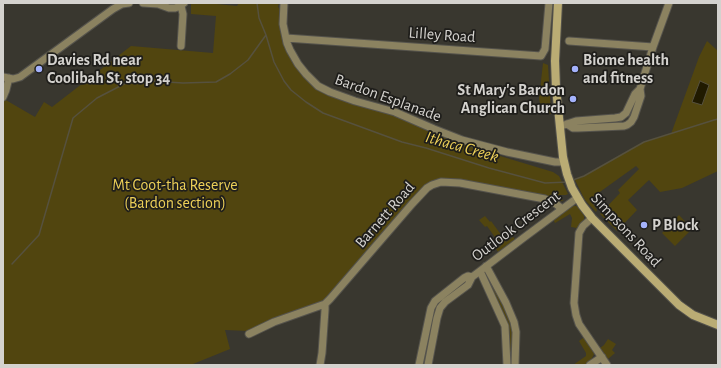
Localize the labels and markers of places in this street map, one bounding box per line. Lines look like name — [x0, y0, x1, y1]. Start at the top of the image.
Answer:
place label: Davies Rd near Coolibah St, stop 34 — [47, 50, 170, 88]
place label: Biome health and fitness — [583, 50, 669, 88]
marker: Davies Rd near Coolibah St, stop 34 — [34, 64, 44, 74]
marker: Biome health and fitness — [570, 64, 580, 74]
place label: St Mary's Bardon Anglican Church — [457, 80, 565, 118]
marker: St Mary's Bardon Anglican Church — [568, 94, 578, 104]
place label: P Block — [652, 215, 699, 235]
marker: P Block — [639, 220, 649, 230]

